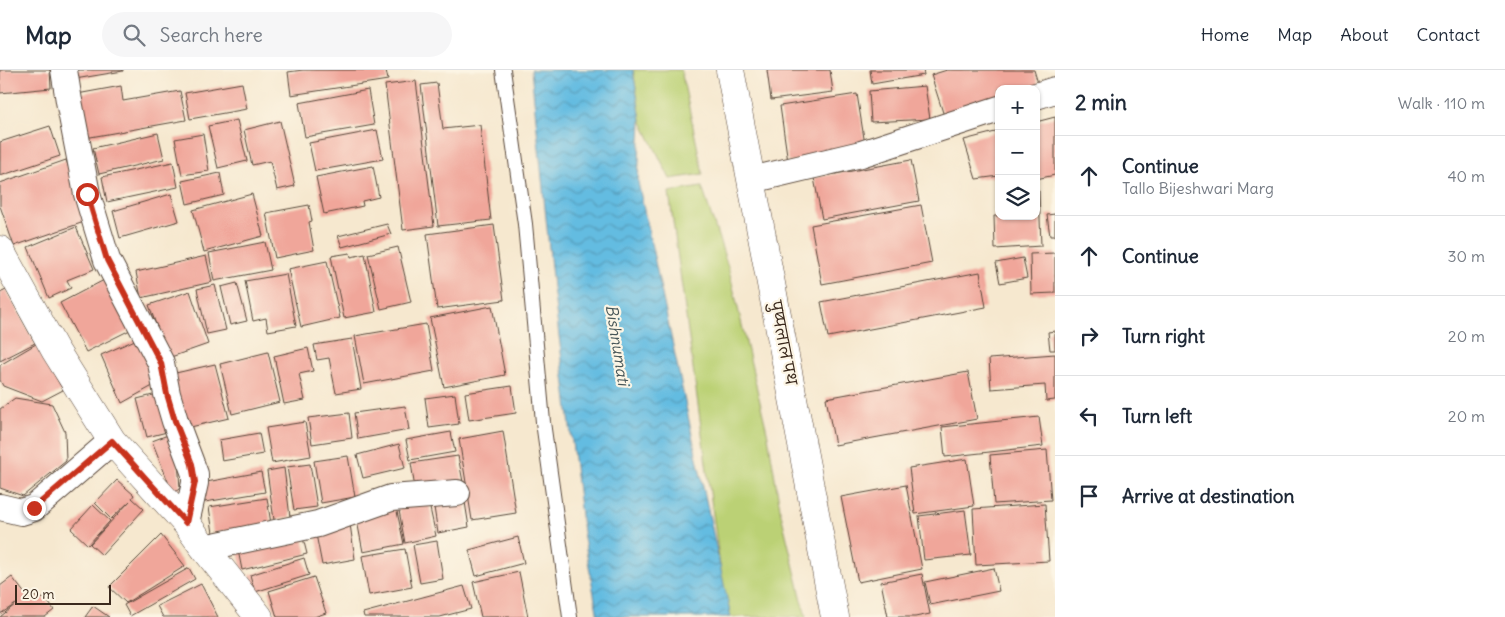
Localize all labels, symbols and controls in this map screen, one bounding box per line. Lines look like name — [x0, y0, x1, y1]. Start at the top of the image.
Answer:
search box — [102, 12, 452, 57]
text: Map — [25, 20, 72, 50]
icon: search — [120, 21, 148, 49]
text: Search here — [160, 23, 263, 47]
text: Home — [1201, 23, 1249, 46]
text: Map — [1277, 23, 1312, 46]
text: About — [1340, 23, 1388, 46]
text: Contact — [1416, 23, 1480, 46]
map controls — [995, 85, 1040, 220]
button: + — [995, 85, 1040, 130]
text: 2 min — [1075, 89, 1127, 116]
text: Walk · 110 m — [1398, 93, 1485, 113]
button: − — [995, 130, 1040, 175]
text: Continue — [1122, 154, 1199, 178]
icon: ahead — [1075, 162, 1103, 190]
text: 40 m — [1447, 166, 1485, 186]
button: layers — [995, 175, 1040, 220]
text: Tallo Bijeshwari Marg — [1122, 178, 1274, 198]
route start — [76, 183, 99, 206]
icon: ahead — [1075, 242, 1103, 270]
text: Continue — [1122, 244, 1199, 268]
text: 30 m — [1448, 246, 1485, 266]
street label: पुष्पलाल पथ — [763, 298, 801, 388]
water label: Bishnumati — [602, 303, 635, 389]
icon: right — [1075, 322, 1103, 350]
text: Turn right — [1122, 324, 1205, 348]
text: 20 m — [1448, 326, 1485, 346]
icon: left — [1075, 402, 1103, 430]
text: Turn left — [1122, 404, 1192, 428]
text: 20 m — [1448, 406, 1485, 426]
icon: arrive — [1075, 482, 1103, 510]
text: Arrive at destination — [1122, 484, 1295, 508]
route end — [23, 497, 46, 520]
scale bar — [15, 582, 111, 605]
text: 20 m — [22, 585, 55, 603]

